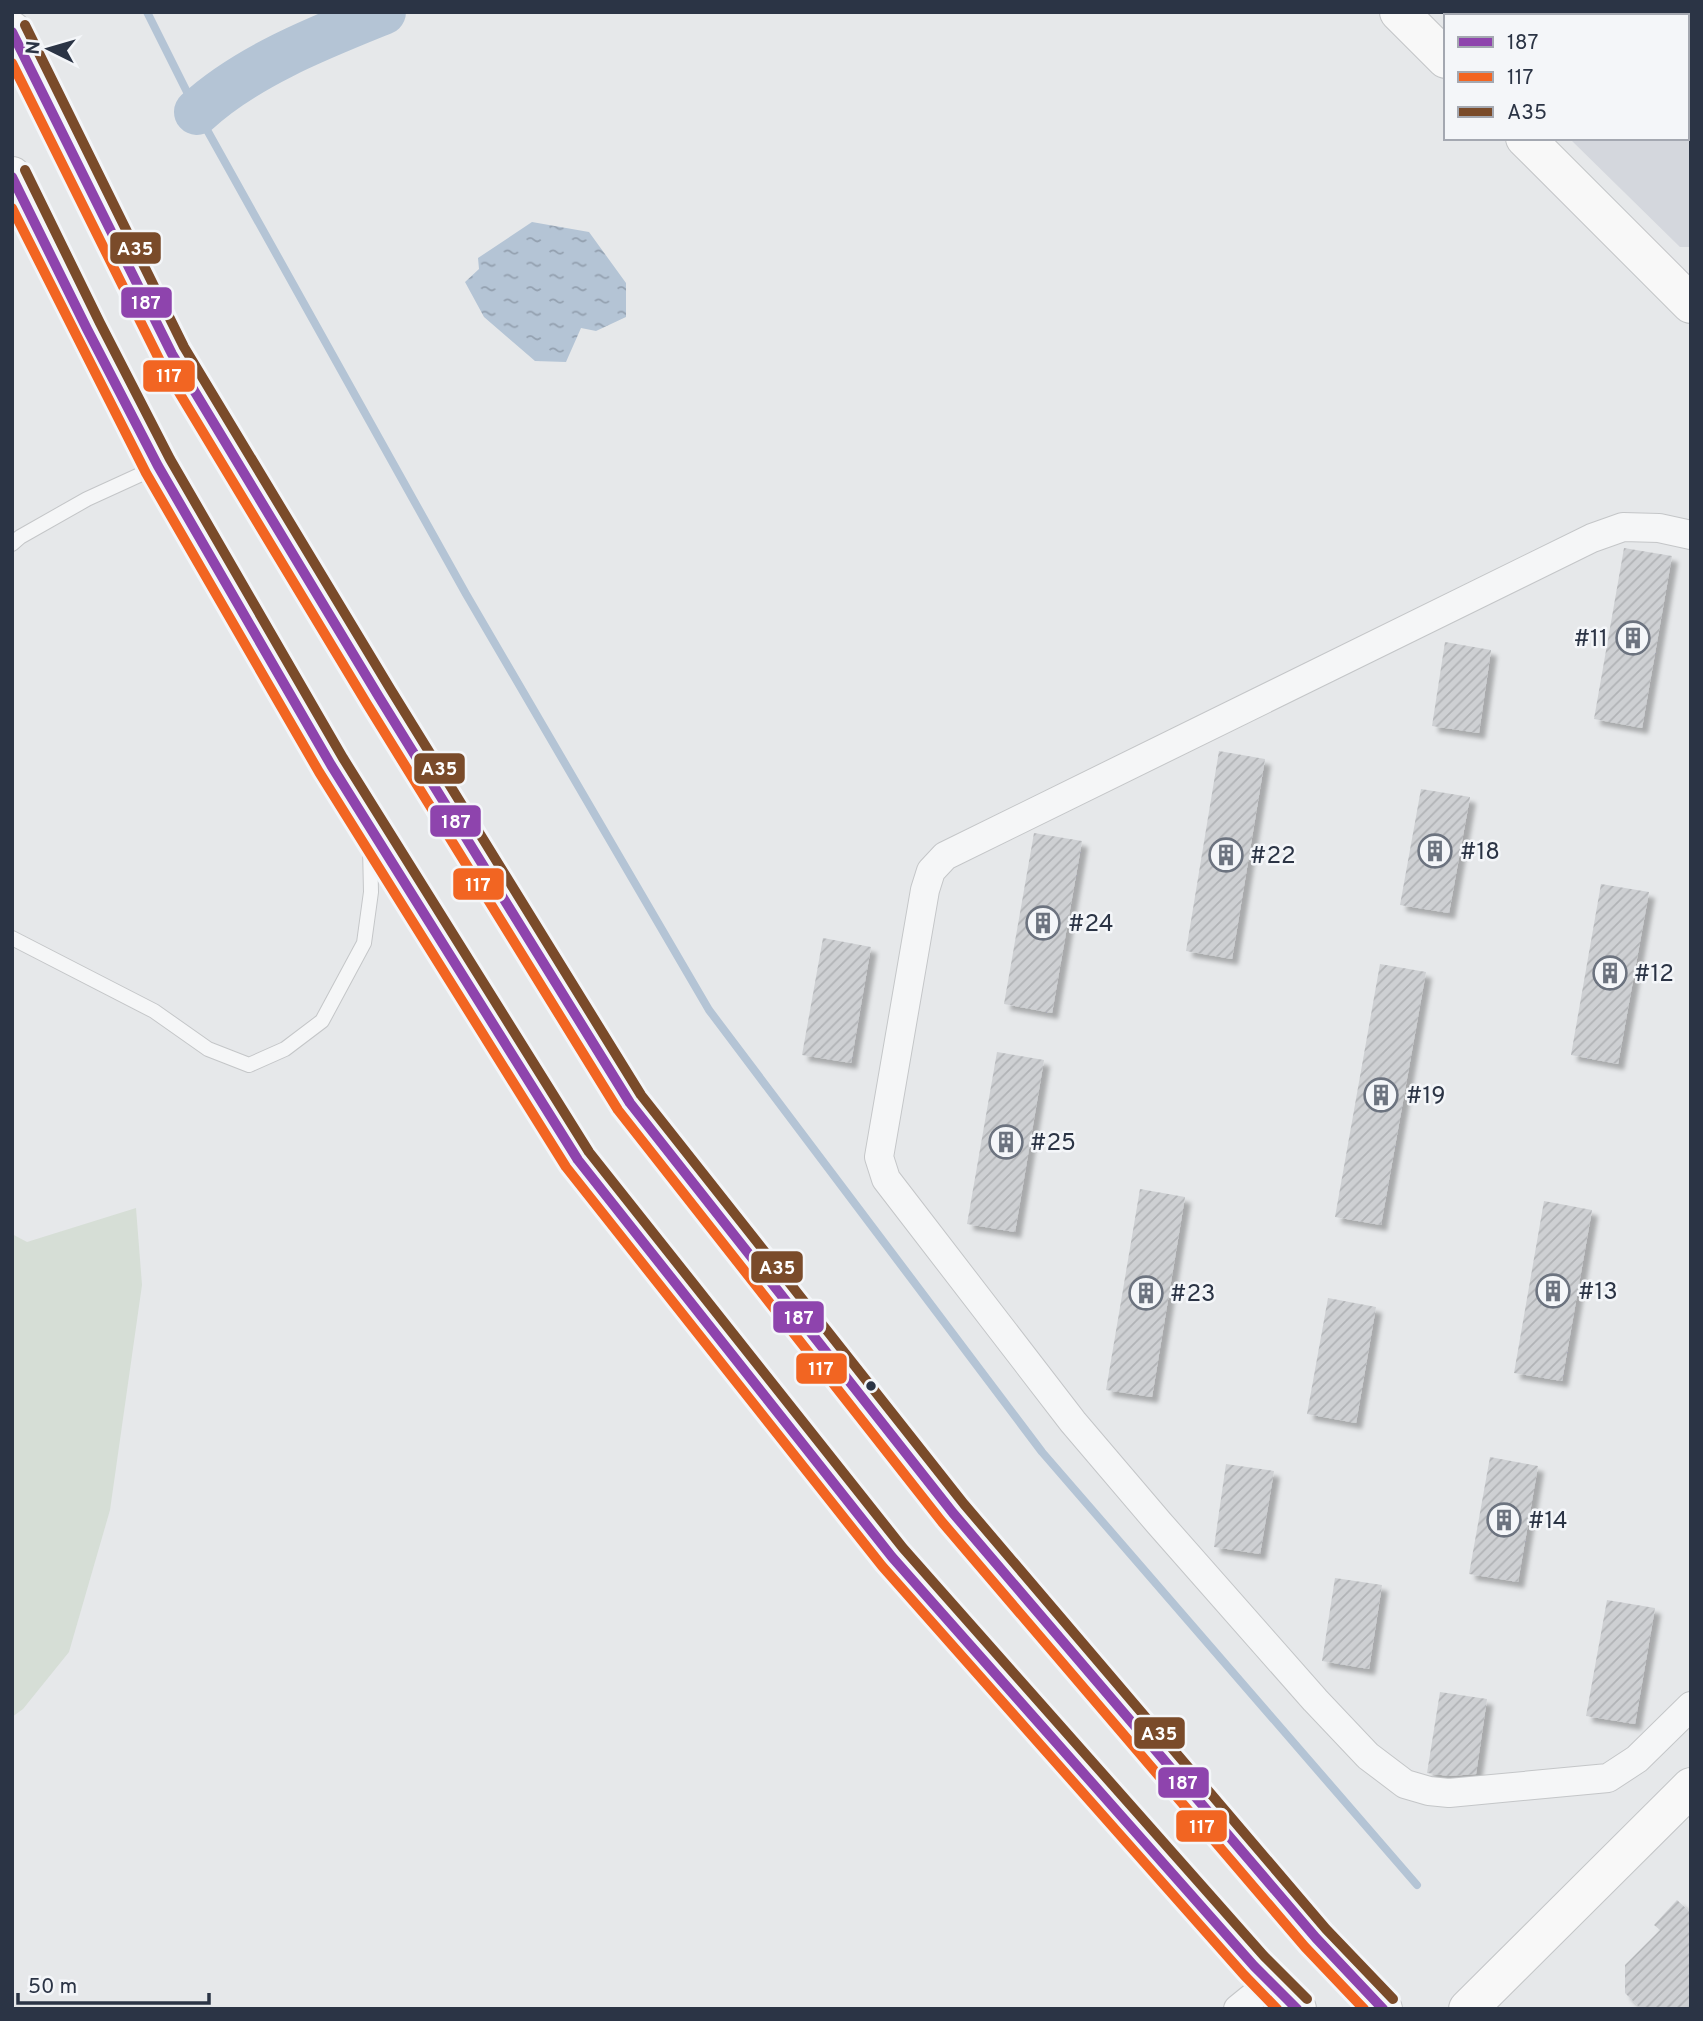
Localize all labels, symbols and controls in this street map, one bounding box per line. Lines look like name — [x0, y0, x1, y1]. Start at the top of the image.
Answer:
north arrow — [14, 14, 84, 84]
legend — [1444, 14, 1689, 140]
text: 187 — [1507, 30, 1538, 57]
text: N — [22, 40, 47, 56]
text: 117 — [1507, 65, 1534, 92]
text: A35 — [1507, 100, 1547, 127]
line badge: A35 — [109, 231, 162, 265]
text: A35 — [117, 238, 153, 262]
line badge: 187 — [120, 286, 173, 319]
text: 187 — [131, 292, 161, 316]
line badge: 117 — [142, 359, 196, 393]
text: 117 — [156, 365, 182, 389]
building icon: #11 — [1614, 619, 1652, 657]
place label: #11 — [1574, 625, 1608, 655]
line badge: A35 — [413, 752, 466, 785]
text: A35 — [421, 758, 457, 782]
line badge: 187 — [429, 804, 482, 838]
text: 187 — [441, 811, 471, 835]
building icon: #18 — [1416, 832, 1454, 870]
building icon: #22 — [1207, 836, 1245, 874]
place label: #18 — [1460, 838, 1500, 868]
place label: #22 — [1250, 842, 1296, 872]
line badge: 117 — [452, 867, 505, 901]
text: 117 — [465, 874, 491, 898]
building icon: #24 — [1024, 904, 1062, 942]
place label: #24 — [1068, 910, 1114, 940]
building icon: #12 — [1591, 954, 1629, 992]
place label: #12 — [1634, 960, 1674, 990]
building icon: #19 — [1362, 1076, 1400, 1114]
place label: #19 — [1406, 1082, 1446, 1112]
building icon: #25 — [987, 1123, 1025, 1161]
place label: #25 — [1030, 1129, 1076, 1159]
line badge: A35 — [750, 1250, 804, 1284]
text: A35 — [759, 1257, 795, 1281]
building icon: #13 — [1534, 1272, 1572, 1310]
building icon: #23 — [1127, 1274, 1165, 1312]
place label: #13 — [1578, 1278, 1618, 1308]
place label: #23 — [1170, 1280, 1216, 1310]
line badge: 187 — [772, 1300, 825, 1334]
text: 187 — [784, 1307, 814, 1331]
line badge: 117 — [795, 1352, 848, 1385]
text: 117 — [808, 1358, 834, 1382]
unlabelled marker — [864, 1379, 878, 1393]
building icon: #14 — [1485, 1501, 1523, 1539]
place label: #14 — [1528, 1507, 1568, 1537]
line badge: A35 — [1133, 1716, 1186, 1750]
text: A35 — [1141, 1723, 1177, 1747]
line badge: 187 — [1157, 1766, 1210, 1799]
text: 187 — [1168, 1772, 1198, 1796]
line badge: 117 — [1175, 1809, 1228, 1843]
text: 117 — [1189, 1816, 1215, 1840]
scale bar — [18, 1962, 208, 2006]
text: 50 m — [28, 1974, 77, 2001]

